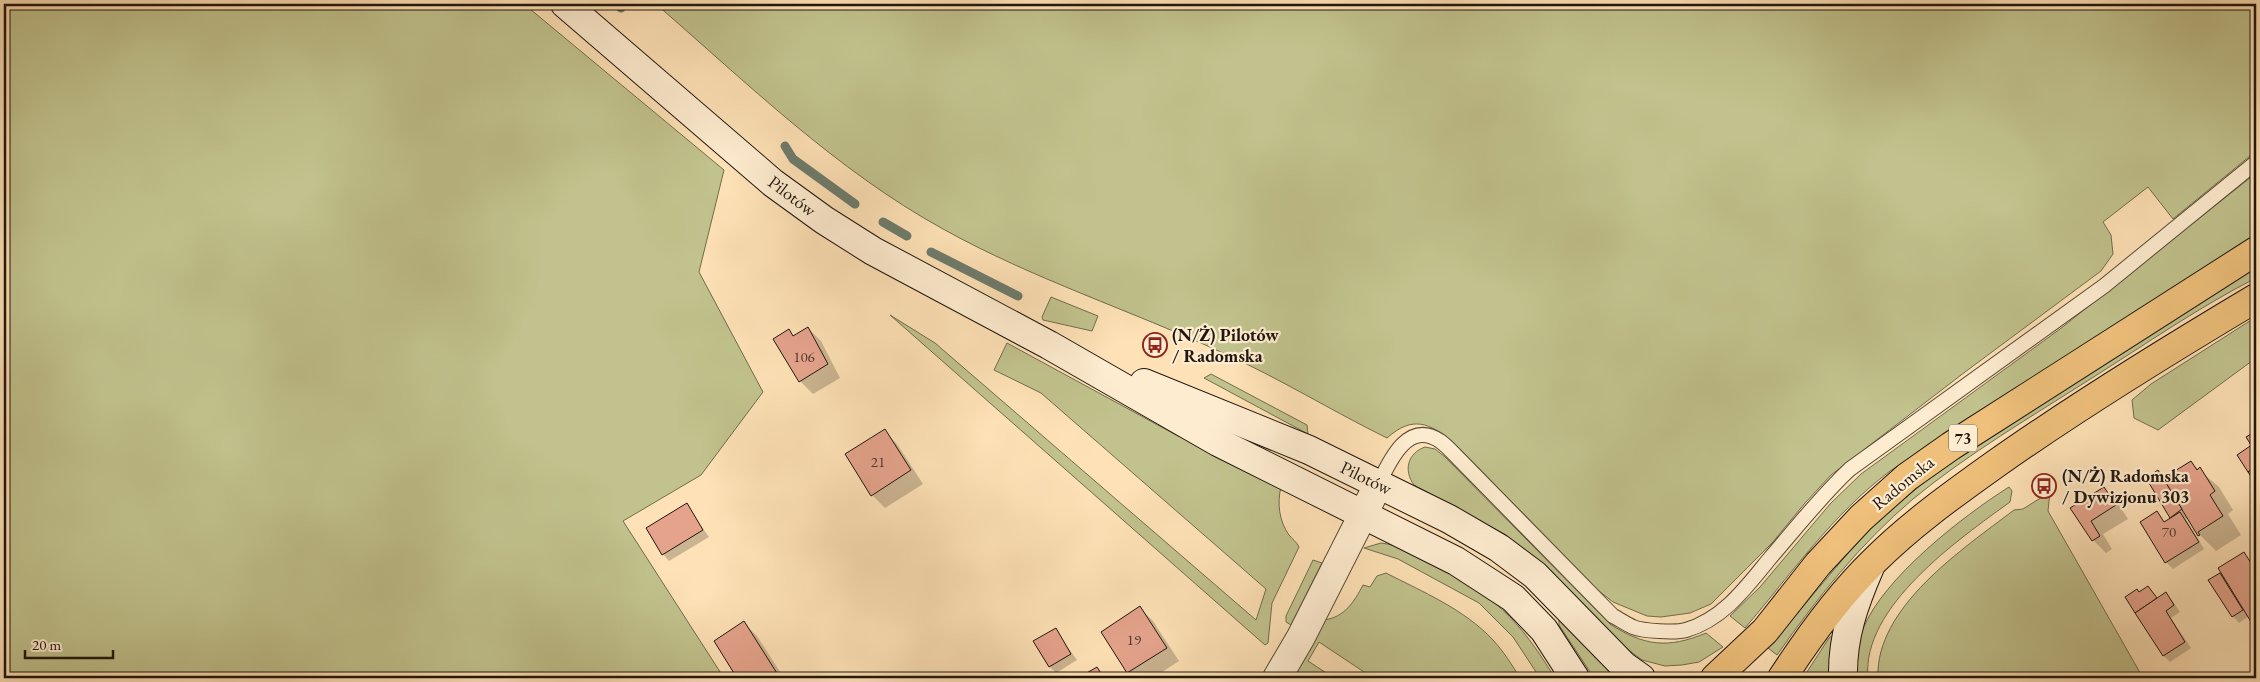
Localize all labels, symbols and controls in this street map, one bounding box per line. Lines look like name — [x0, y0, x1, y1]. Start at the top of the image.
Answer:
street label: Pilotów — [764, 170, 821, 221]
place label: (N/Ż) Pilotów / Radomska — [1172, 323, 1279, 367]
bus stop icon: (N/Ż) Pilotów / Radomska — [1142, 332, 1168, 358]
house number: 106 — [793, 347, 815, 366]
road number: 73 — [1949, 424, 1977, 452]
street label: Radomska — [1867, 450, 1939, 515]
house number: 21 — [871, 452, 885, 471]
street label: Pilotów — [1337, 455, 1396, 500]
place label: (N/Ż) Radomska / Dywizjonu 303 — [2062, 464, 2190, 508]
bus stop icon: (N/Ż) Radomska / Dywizjonu 303 — [2031, 473, 2057, 499]
house number: 70 — [2162, 522, 2176, 541]
scale bar — [25, 627, 112, 659]
house number: 19 — [1127, 630, 1141, 649]
text: 20 m — [32, 635, 61, 654]

